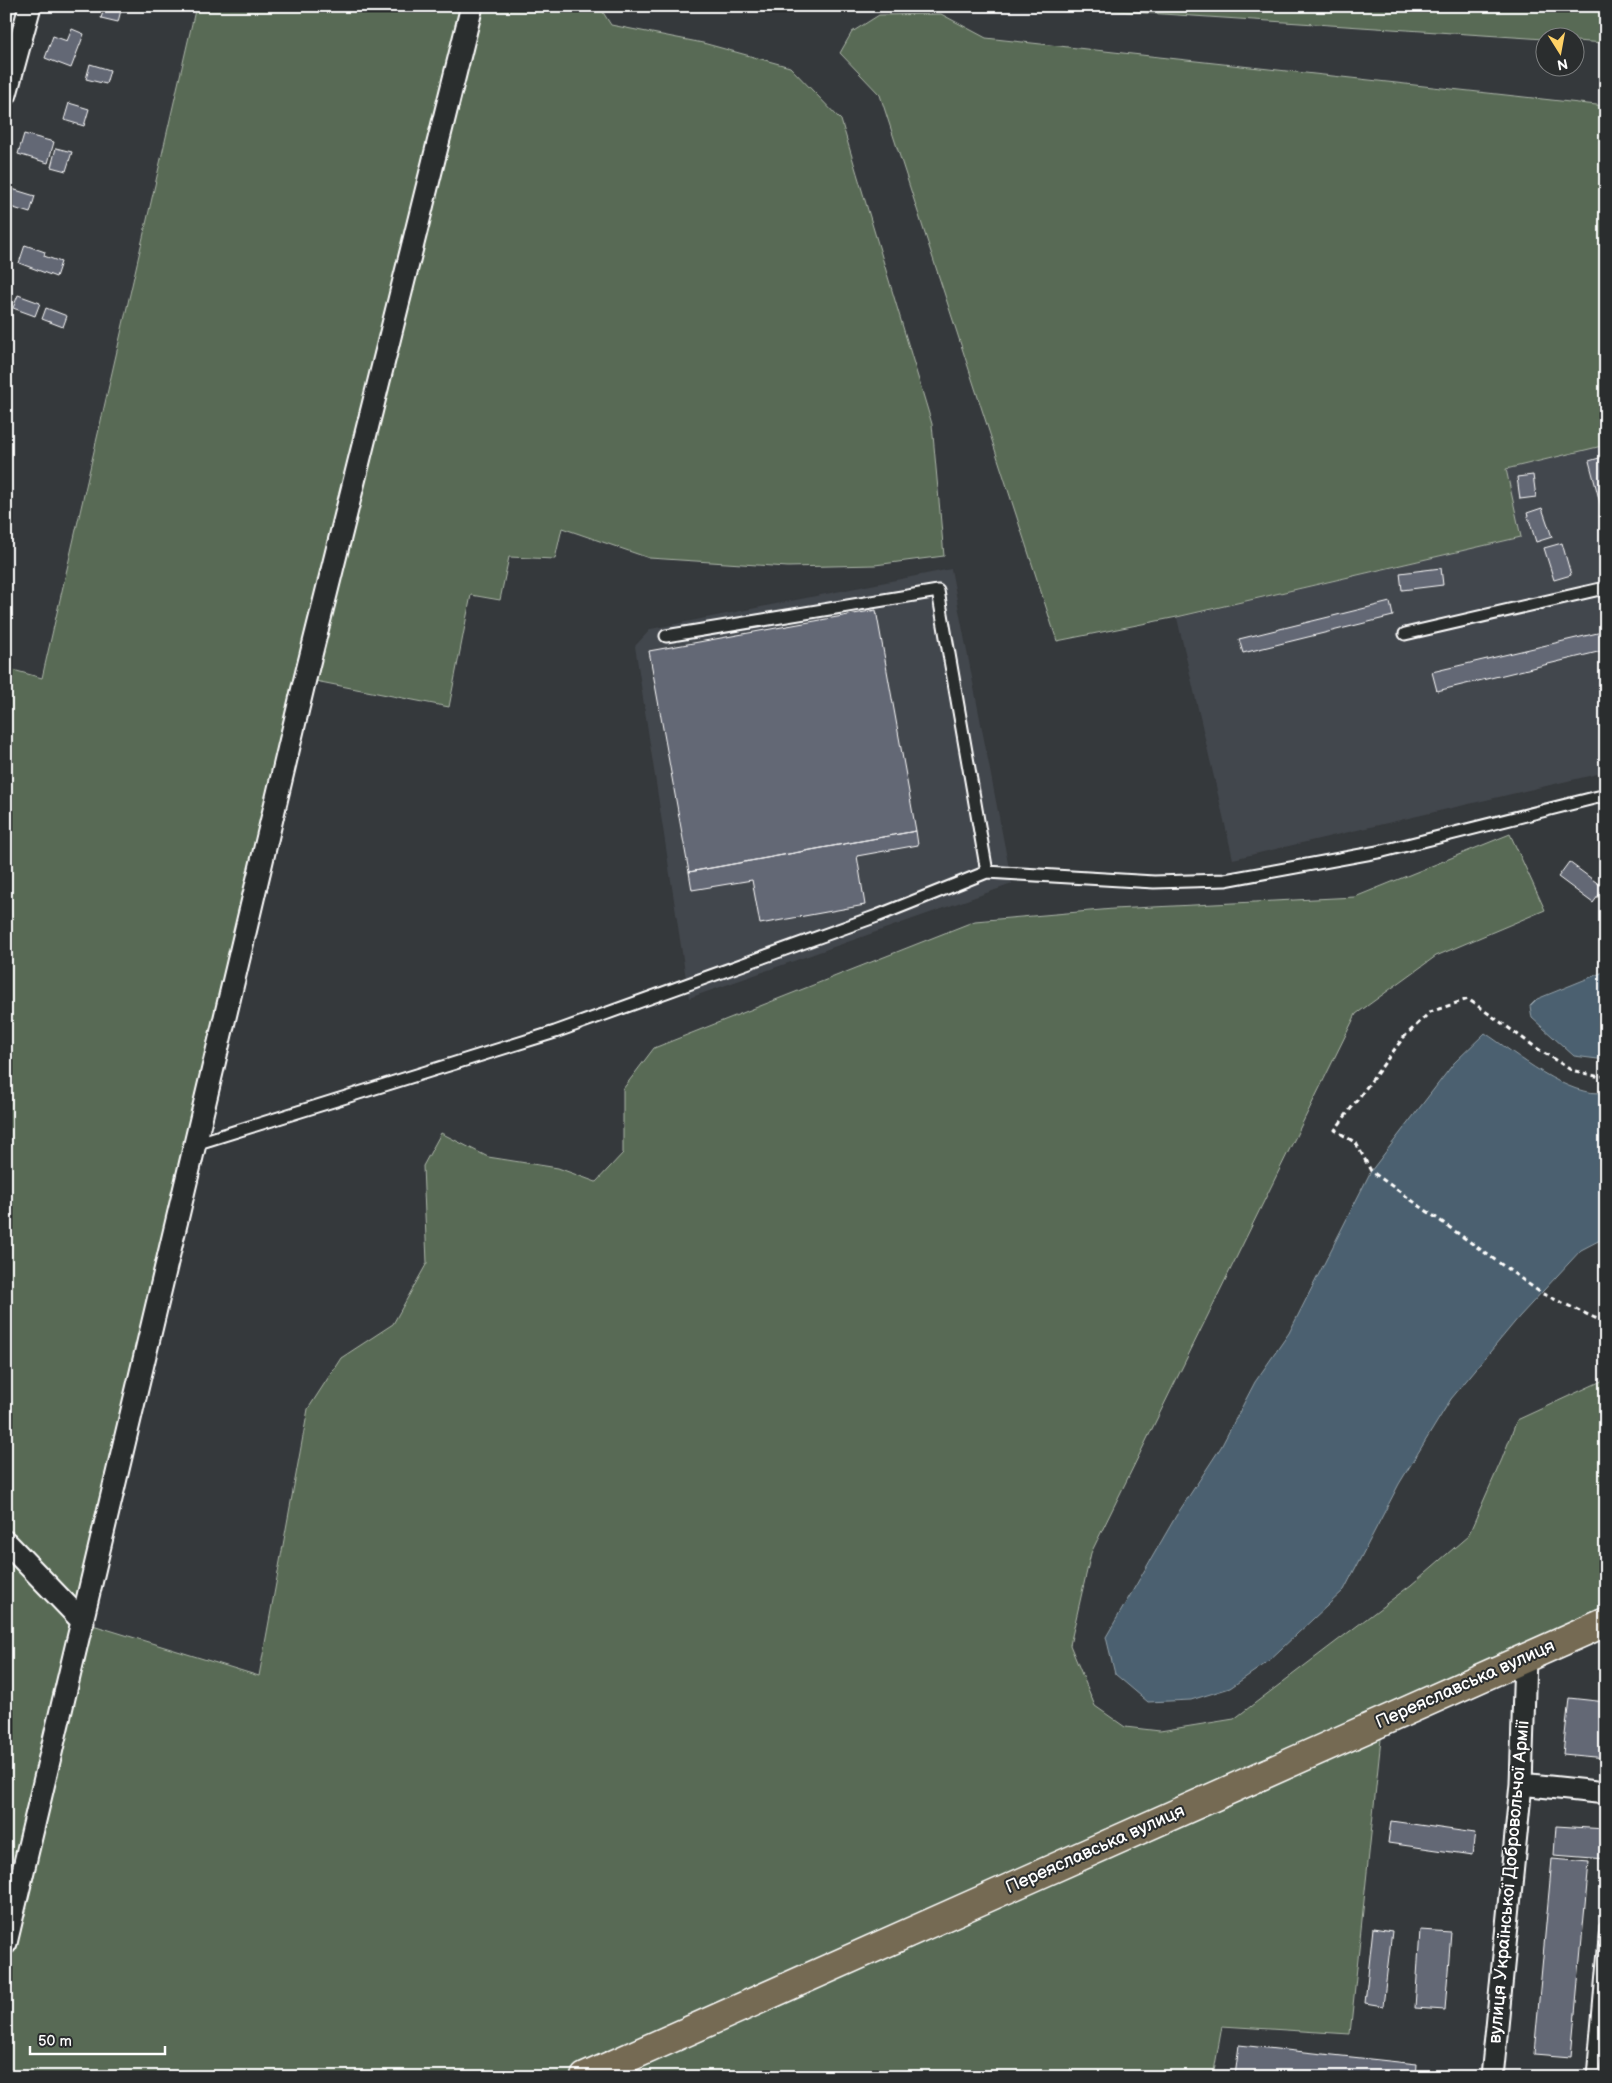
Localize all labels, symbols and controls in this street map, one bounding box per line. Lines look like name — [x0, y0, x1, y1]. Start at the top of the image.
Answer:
north arrow — [1534, 28, 1584, 78]
text: N — [1556, 55, 1569, 74]
street label: Переяславська вулиця — [1372, 1635, 1558, 1733]
street label: вулиця Української Добровольчої Армії — [1484, 1719, 1534, 2044]
street label: Переяславська вулиця — [1002, 1800, 1188, 1898]
scale bar — [30, 2023, 165, 2055]
text: 50 m — [38, 2032, 72, 2051]

